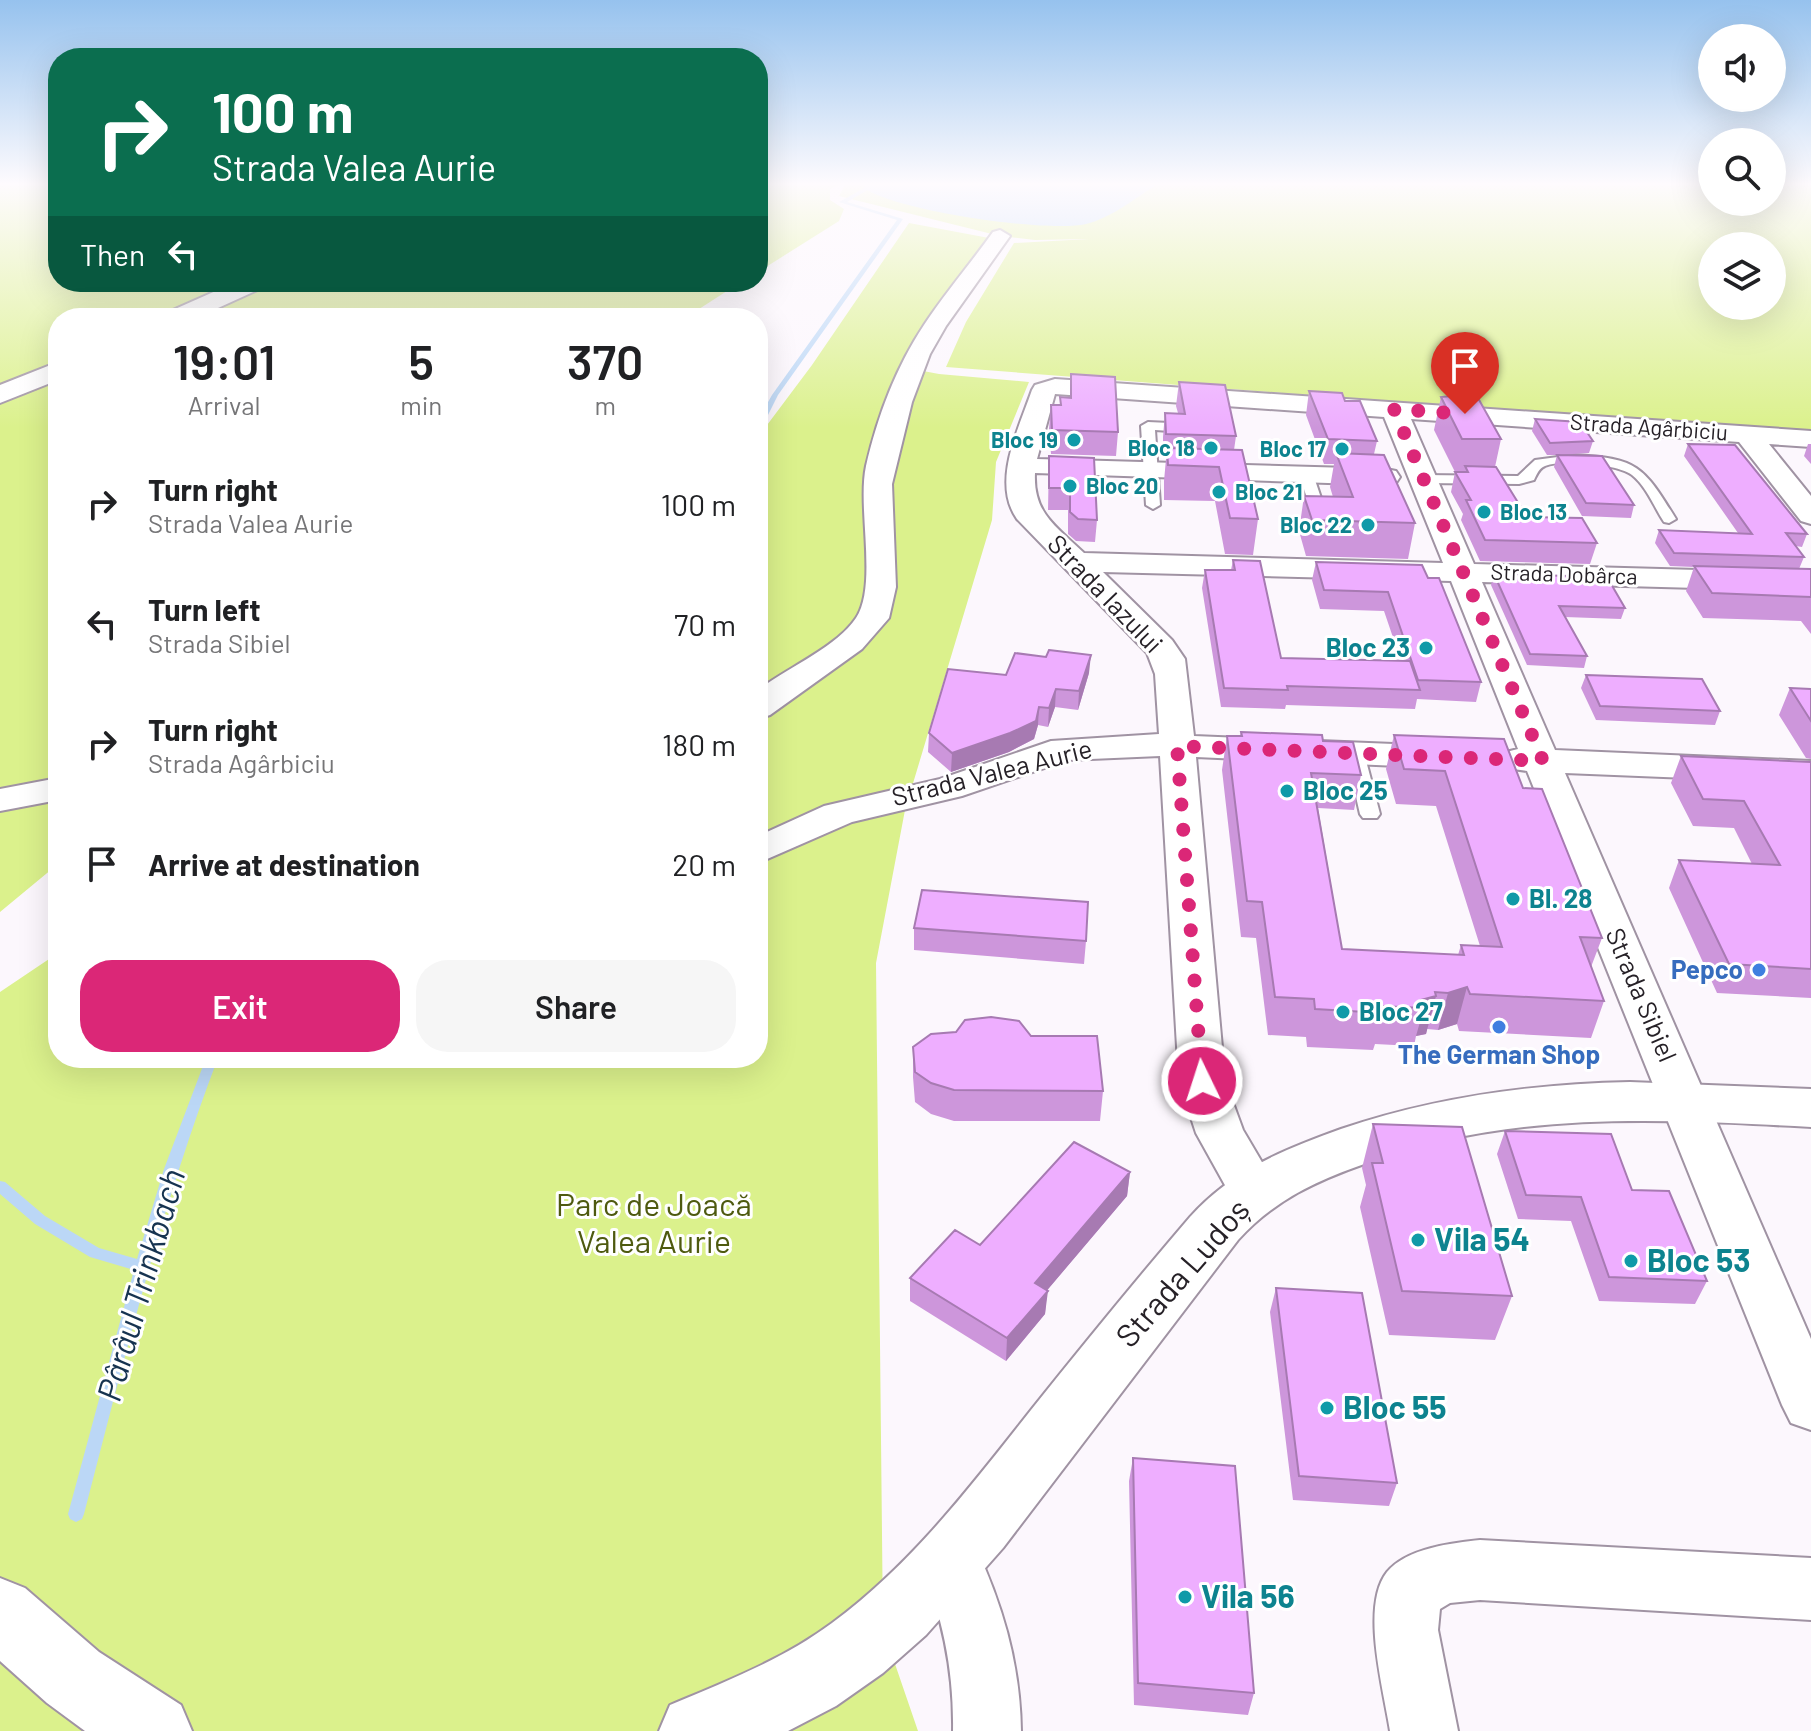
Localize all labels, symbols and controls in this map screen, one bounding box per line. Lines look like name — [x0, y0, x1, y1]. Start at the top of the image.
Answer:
map controls — [1698, 24, 1786, 320]
button: sound — [1698, 24, 1786, 112]
text: 100 m — [212, 77, 354, 144]
icon: right — [80, 80, 184, 184]
button: search — [1698, 128, 1786, 216]
text: Strada Valea Aurie — [212, 145, 496, 188]
icon: left — [161, 232, 205, 276]
button: layers — [1698, 232, 1786, 320]
text: Then — [80, 236, 145, 272]
text: 19:01 — [173, 332, 275, 390]
text: 5 — [409, 332, 434, 390]
text: 370 — [567, 332, 643, 390]
pin — [1431, 332, 1499, 414]
icon: arrive — [1443, 344, 1487, 388]
text: Arrival — [188, 389, 260, 420]
text: min — [400, 389, 442, 420]
text: m — [594, 389, 616, 420]
street label: Strada Agârbiciu — [1569, 408, 1729, 444]
place label: Bloc 19 — [991, 426, 1058, 452]
marker: Bloc 19 — [1065, 431, 1083, 449]
place label: Bloc 18 — [1128, 434, 1195, 460]
place label: Bloc 17 — [1260, 435, 1326, 461]
marker: Bloc 18 — [1202, 439, 1220, 457]
marker: Bloc 17 — [1333, 440, 1351, 458]
text: Turn right — [148, 471, 278, 507]
place label: Bloc 20 — [1086, 472, 1158, 498]
marker: Bloc 20 — [1061, 477, 1079, 495]
place label: Bloc 21 — [1235, 478, 1302, 504]
icon: right — [80, 482, 124, 526]
marker: Bloc 21 — [1210, 483, 1228, 501]
text: 100 m — [661, 486, 736, 522]
place label: Bloc 13 — [1500, 498, 1567, 524]
marker: Bloc 13 — [1475, 503, 1493, 521]
text: Strada Valea Aurie — [148, 507, 353, 538]
place label: Bloc 22 — [1280, 511, 1352, 537]
marker: Bloc 22 — [1359, 516, 1377, 534]
street label: Strada Iazului — [1042, 527, 1170, 658]
street label: Strada Dobârca — [1490, 557, 1638, 589]
text: Turn left — [148, 591, 261, 627]
icon: left — [80, 602, 124, 646]
text: 70 m — [674, 606, 736, 642]
text: Strada Sibiel — [148, 627, 291, 658]
place label: Bloc 23 — [1326, 631, 1410, 662]
marker: Bloc 23 — [1417, 639, 1435, 657]
text: Turn right — [148, 711, 278, 747]
icon: right — [80, 722, 124, 766]
text: 180 m — [662, 726, 736, 762]
street label: Strada Valea Aurie — [888, 732, 1095, 811]
text: Strada Agârbiciu — [148, 747, 335, 778]
place label: Bloc 25 — [1303, 774, 1388, 805]
marker: Bloc 25 — [1278, 782, 1296, 800]
icon: arrive — [80, 842, 124, 886]
text: Arrive at destination — [148, 846, 420, 882]
text: 20 m — [672, 846, 736, 882]
place label: Bl. 28 — [1529, 882, 1592, 913]
marker: Bl. 28 — [1504, 890, 1522, 908]
street label: Strada Sibiel — [1600, 923, 1684, 1066]
place label: Pepco — [1671, 953, 1743, 984]
button: Exit — [80, 960, 400, 1052]
button: Share — [416, 960, 736, 1052]
marker: Pepco — [1750, 961, 1768, 979]
place label: Bloc 27 — [1359, 995, 1443, 1026]
marker: Bloc 27 — [1334, 1003, 1352, 1021]
marker: The German Shop — [1490, 1018, 1508, 1036]
place label: The German Shop — [1398, 1038, 1600, 1069]
position arrow — [1160, 1039, 1244, 1123]
water label: Pârâul Trinkbach — [87, 1164, 192, 1405]
park label: Parc de Joacă Valea Aurie — [556, 1184, 752, 1259]
street label: Strada Ludoș — [1107, 1190, 1256, 1354]
place label: Vila 54 — [1434, 1219, 1530, 1257]
marker: Vila 54 — [1409, 1231, 1427, 1249]
place label: Bloc 53 — [1647, 1240, 1751, 1278]
marker: Bloc 53 — [1622, 1252, 1640, 1270]
place label: Bloc 55 — [1343, 1387, 1447, 1425]
marker: Bloc 55 — [1318, 1399, 1336, 1417]
place label: Vila 56 — [1201, 1576, 1295, 1614]
marker: Vila 56 — [1176, 1588, 1194, 1606]

